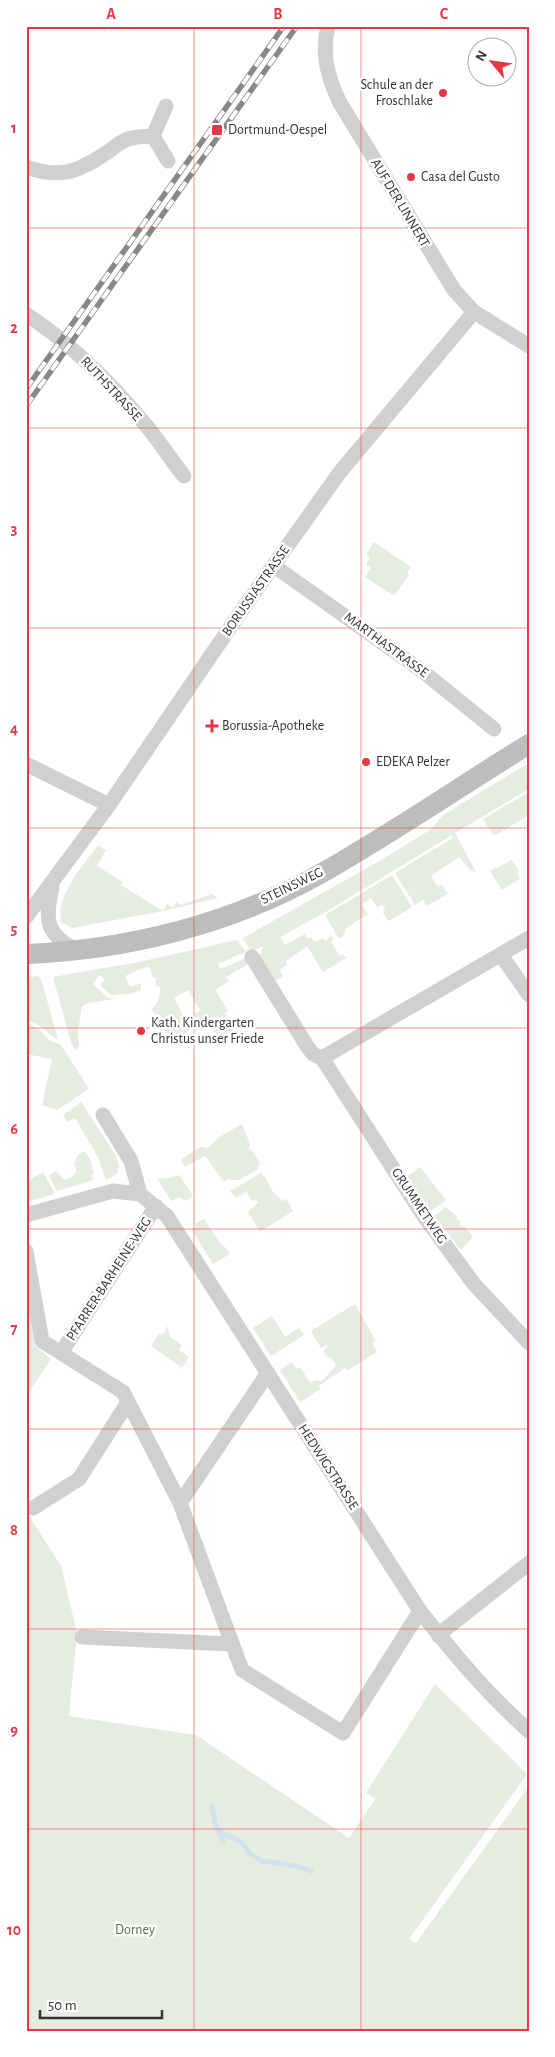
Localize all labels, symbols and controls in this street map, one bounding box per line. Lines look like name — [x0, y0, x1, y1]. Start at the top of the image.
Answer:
text: A — [106, 6, 116, 22]
text: B — [273, 6, 283, 22]
text: C — [440, 6, 449, 22]
north arrow — [468, 38, 518, 88]
text: N — [473, 49, 490, 64]
place label: Schule an der Froschlake — [361, 78, 433, 108]
marker: Schule an der Froschlake — [437, 87, 449, 99]
text: 1 — [11, 120, 17, 136]
marker: Dortmund-Oespel — [210, 123, 224, 137]
place label: Dortmund-Oespel — [228, 123, 327, 137]
street label: AUF DER LINNERT — [368, 156, 432, 250]
place label: Casa del Gusto — [421, 170, 500, 184]
marker: Casa del Gusto — [405, 171, 417, 183]
text: 2 — [10, 320, 18, 336]
street label: RUTHSTRASSE — [78, 354, 144, 424]
text: 3 — [11, 521, 18, 537]
street label: BORUSSIASTRASSE — [220, 543, 293, 639]
street label: MARTHASTRASSE — [341, 610, 431, 680]
place label: Borussia-Apotheke — [222, 719, 324, 733]
marker: Borussia-Apotheke — [206, 720, 218, 732]
text: 4 — [10, 721, 18, 737]
place label: EDEKA Pelzer — [376, 755, 450, 769]
marker: EDEKA Pelzer — [360, 756, 372, 768]
street label: STEINSWEG — [259, 865, 325, 907]
text: 5 — [11, 921, 18, 937]
place label: Kath. Kindergarten Christus unser Friede — [151, 1016, 264, 1046]
marker: Kath. Kindergarten Christus unser Friede — [135, 1025, 147, 1037]
text: 6 — [10, 1121, 18, 1137]
street label: GRUMMETWEG — [389, 1166, 449, 1246]
street label: PFARRER-BARHEINE-WEG — [64, 1215, 154, 1343]
text: 7 — [11, 1321, 18, 1337]
street label: HEDWIGSTRASSE — [295, 1422, 361, 1512]
text: 8 — [10, 1522, 18, 1538]
text: 9 — [10, 1722, 18, 1738]
text: 10 — [7, 1922, 21, 1938]
park label: Dorney — [115, 1923, 155, 1937]
scale bar — [40, 1987, 162, 2019]
text: 50 m — [48, 1998, 77, 2013]

